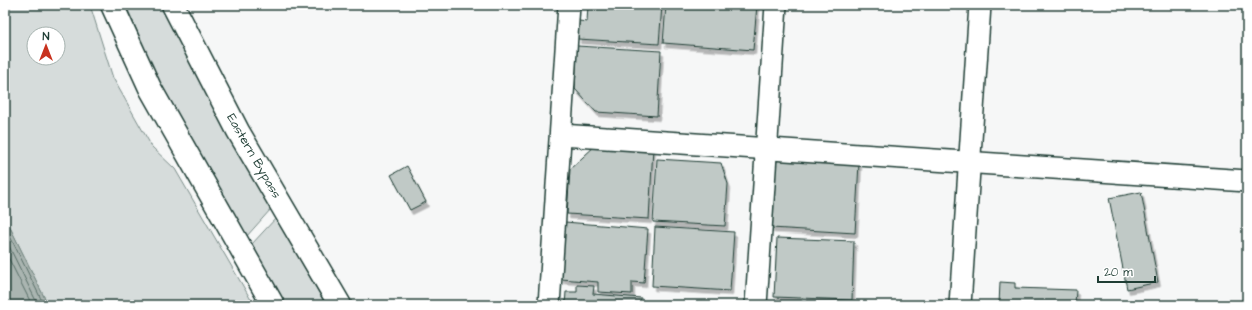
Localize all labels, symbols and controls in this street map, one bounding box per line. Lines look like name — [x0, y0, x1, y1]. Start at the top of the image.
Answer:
north arrow — [26, 26, 66, 66]
text: N — [43, 29, 50, 44]
street label: Eastern Bypass — [222, 110, 286, 203]
scale bar — [1098, 258, 1155, 284]
text: 20 m — [1104, 264, 1133, 281]

